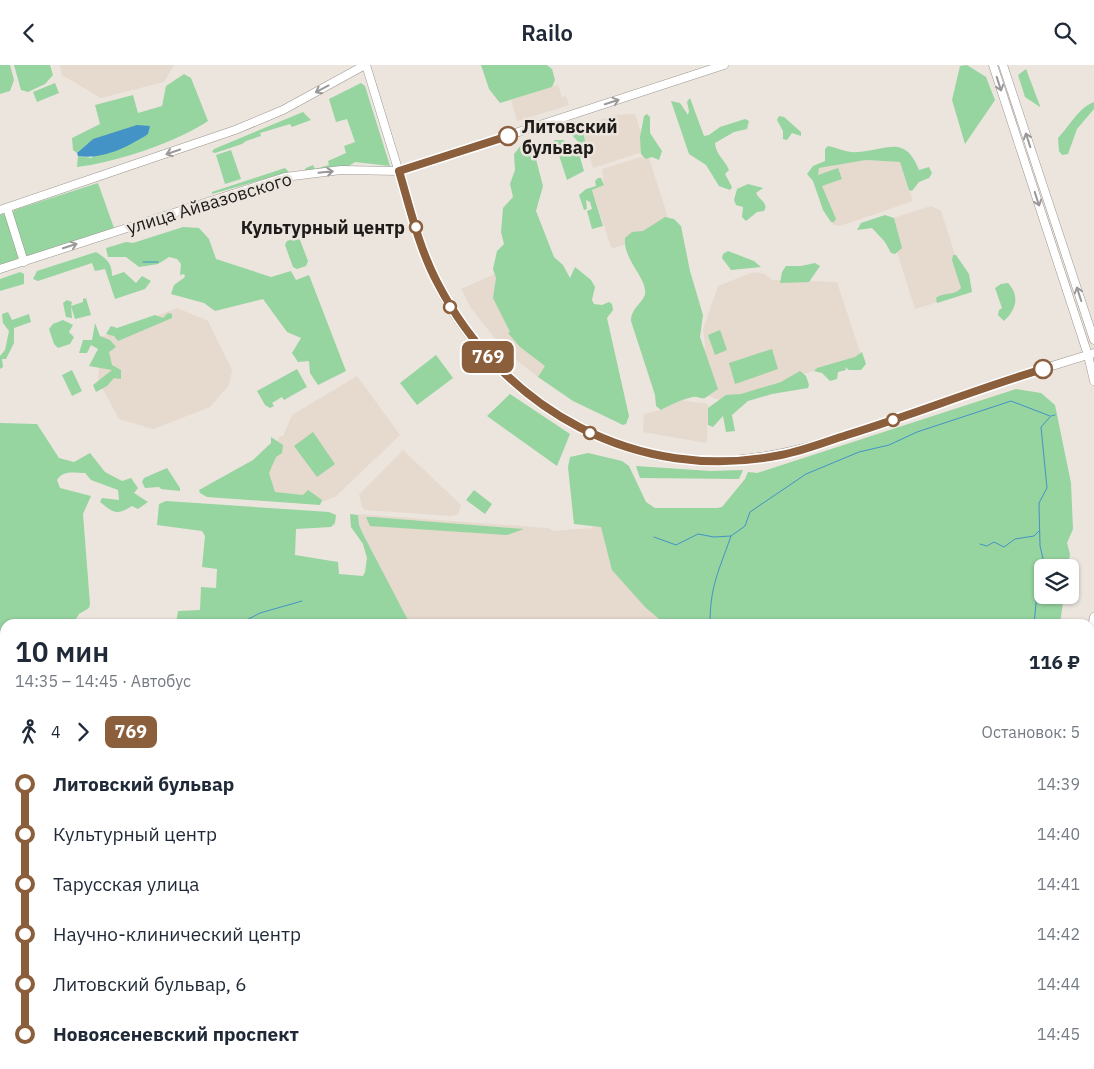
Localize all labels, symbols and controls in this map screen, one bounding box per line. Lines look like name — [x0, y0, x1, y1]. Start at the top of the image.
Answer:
text: Railo — [521, 18, 573, 47]
icon: back — [15, 19, 43, 47]
icon: search — [1051, 19, 1079, 47]
one-way arrow — [995, 76, 1005, 92]
one-way arrow — [315, 85, 330, 94]
one-way arrow — [603, 96, 619, 106]
place label: Литовский бульвар — [522, 115, 618, 159]
marker: Литовский бульвар — [498, 126, 518, 146]
one-way arrow — [1023, 132, 1032, 148]
one-way arrow — [165, 147, 181, 157]
street label: улица Айвазовского — [124, 167, 294, 239]
one-way arrow — [318, 167, 334, 177]
one-way arrow — [1033, 191, 1042, 207]
place label: Культурный центр — [241, 216, 405, 239]
marker: Культурный центр — [409, 220, 423, 234]
one-way arrow — [62, 241, 78, 251]
one-way arrow — [1073, 286, 1083, 302]
unlabelled marker — [443, 300, 457, 314]
line badge: 769 — [459, 341, 517, 373]
text: 769 — [472, 345, 504, 368]
unlabelled marker — [1033, 359, 1053, 379]
unlabelled marker — [886, 413, 900, 427]
unlabelled marker — [583, 426, 597, 440]
map controls — [1034, 559, 1079, 604]
button: layers — [1034, 559, 1079, 604]
text: 10 мин — [15, 633, 109, 670]
text: 116 ₽ — [1029, 650, 1080, 674]
text: 14:35 – 14:45 · Автобус — [15, 671, 191, 691]
icon: walk — [15, 718, 43, 746]
icon: forward — [69, 718, 97, 746]
text: 769 — [115, 720, 147, 743]
text: 4 — [51, 722, 61, 742]
text: Остановок: 5 — [982, 722, 1080, 742]
text: Литовский бульвар — [53, 772, 234, 796]
text: 14:39 — [1037, 774, 1080, 794]
text: Культурный центр — [53, 822, 217, 846]
text: 14:40 — [1037, 824, 1080, 844]
text: Тарусская улица — [53, 872, 200, 896]
text: 14:41 — [1037, 874, 1080, 894]
text: Научно-клинический центр — [53, 922, 301, 946]
text: 14:42 — [1037, 924, 1080, 944]
text: Литовский бульвар, 6 — [53, 972, 247, 996]
text: 14:44 — [1037, 974, 1080, 994]
text: Новоясеневский проспект — [53, 1022, 299, 1046]
text: 14:45 — [1037, 1024, 1080, 1044]

